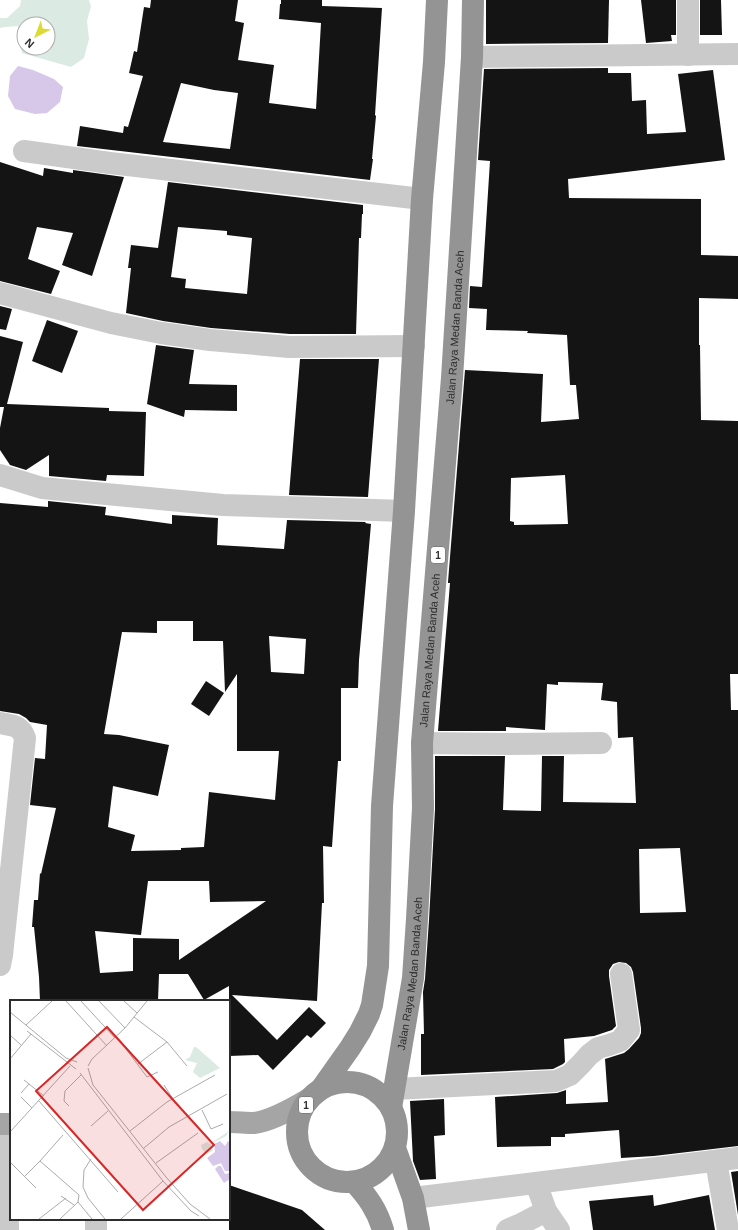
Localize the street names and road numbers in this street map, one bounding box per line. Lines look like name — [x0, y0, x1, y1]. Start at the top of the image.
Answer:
street label: Jalan Raya Medan Banda Aceh — [444, 250, 466, 405]
road number: 1 — [431, 547, 445, 563]
street label: Jalan Raya Medan Banda Aceh — [417, 573, 442, 728]
street label: Jalan Raya Medan Banda Aceh — [395, 897, 424, 1051]
road number: 1 — [299, 1097, 313, 1113]

